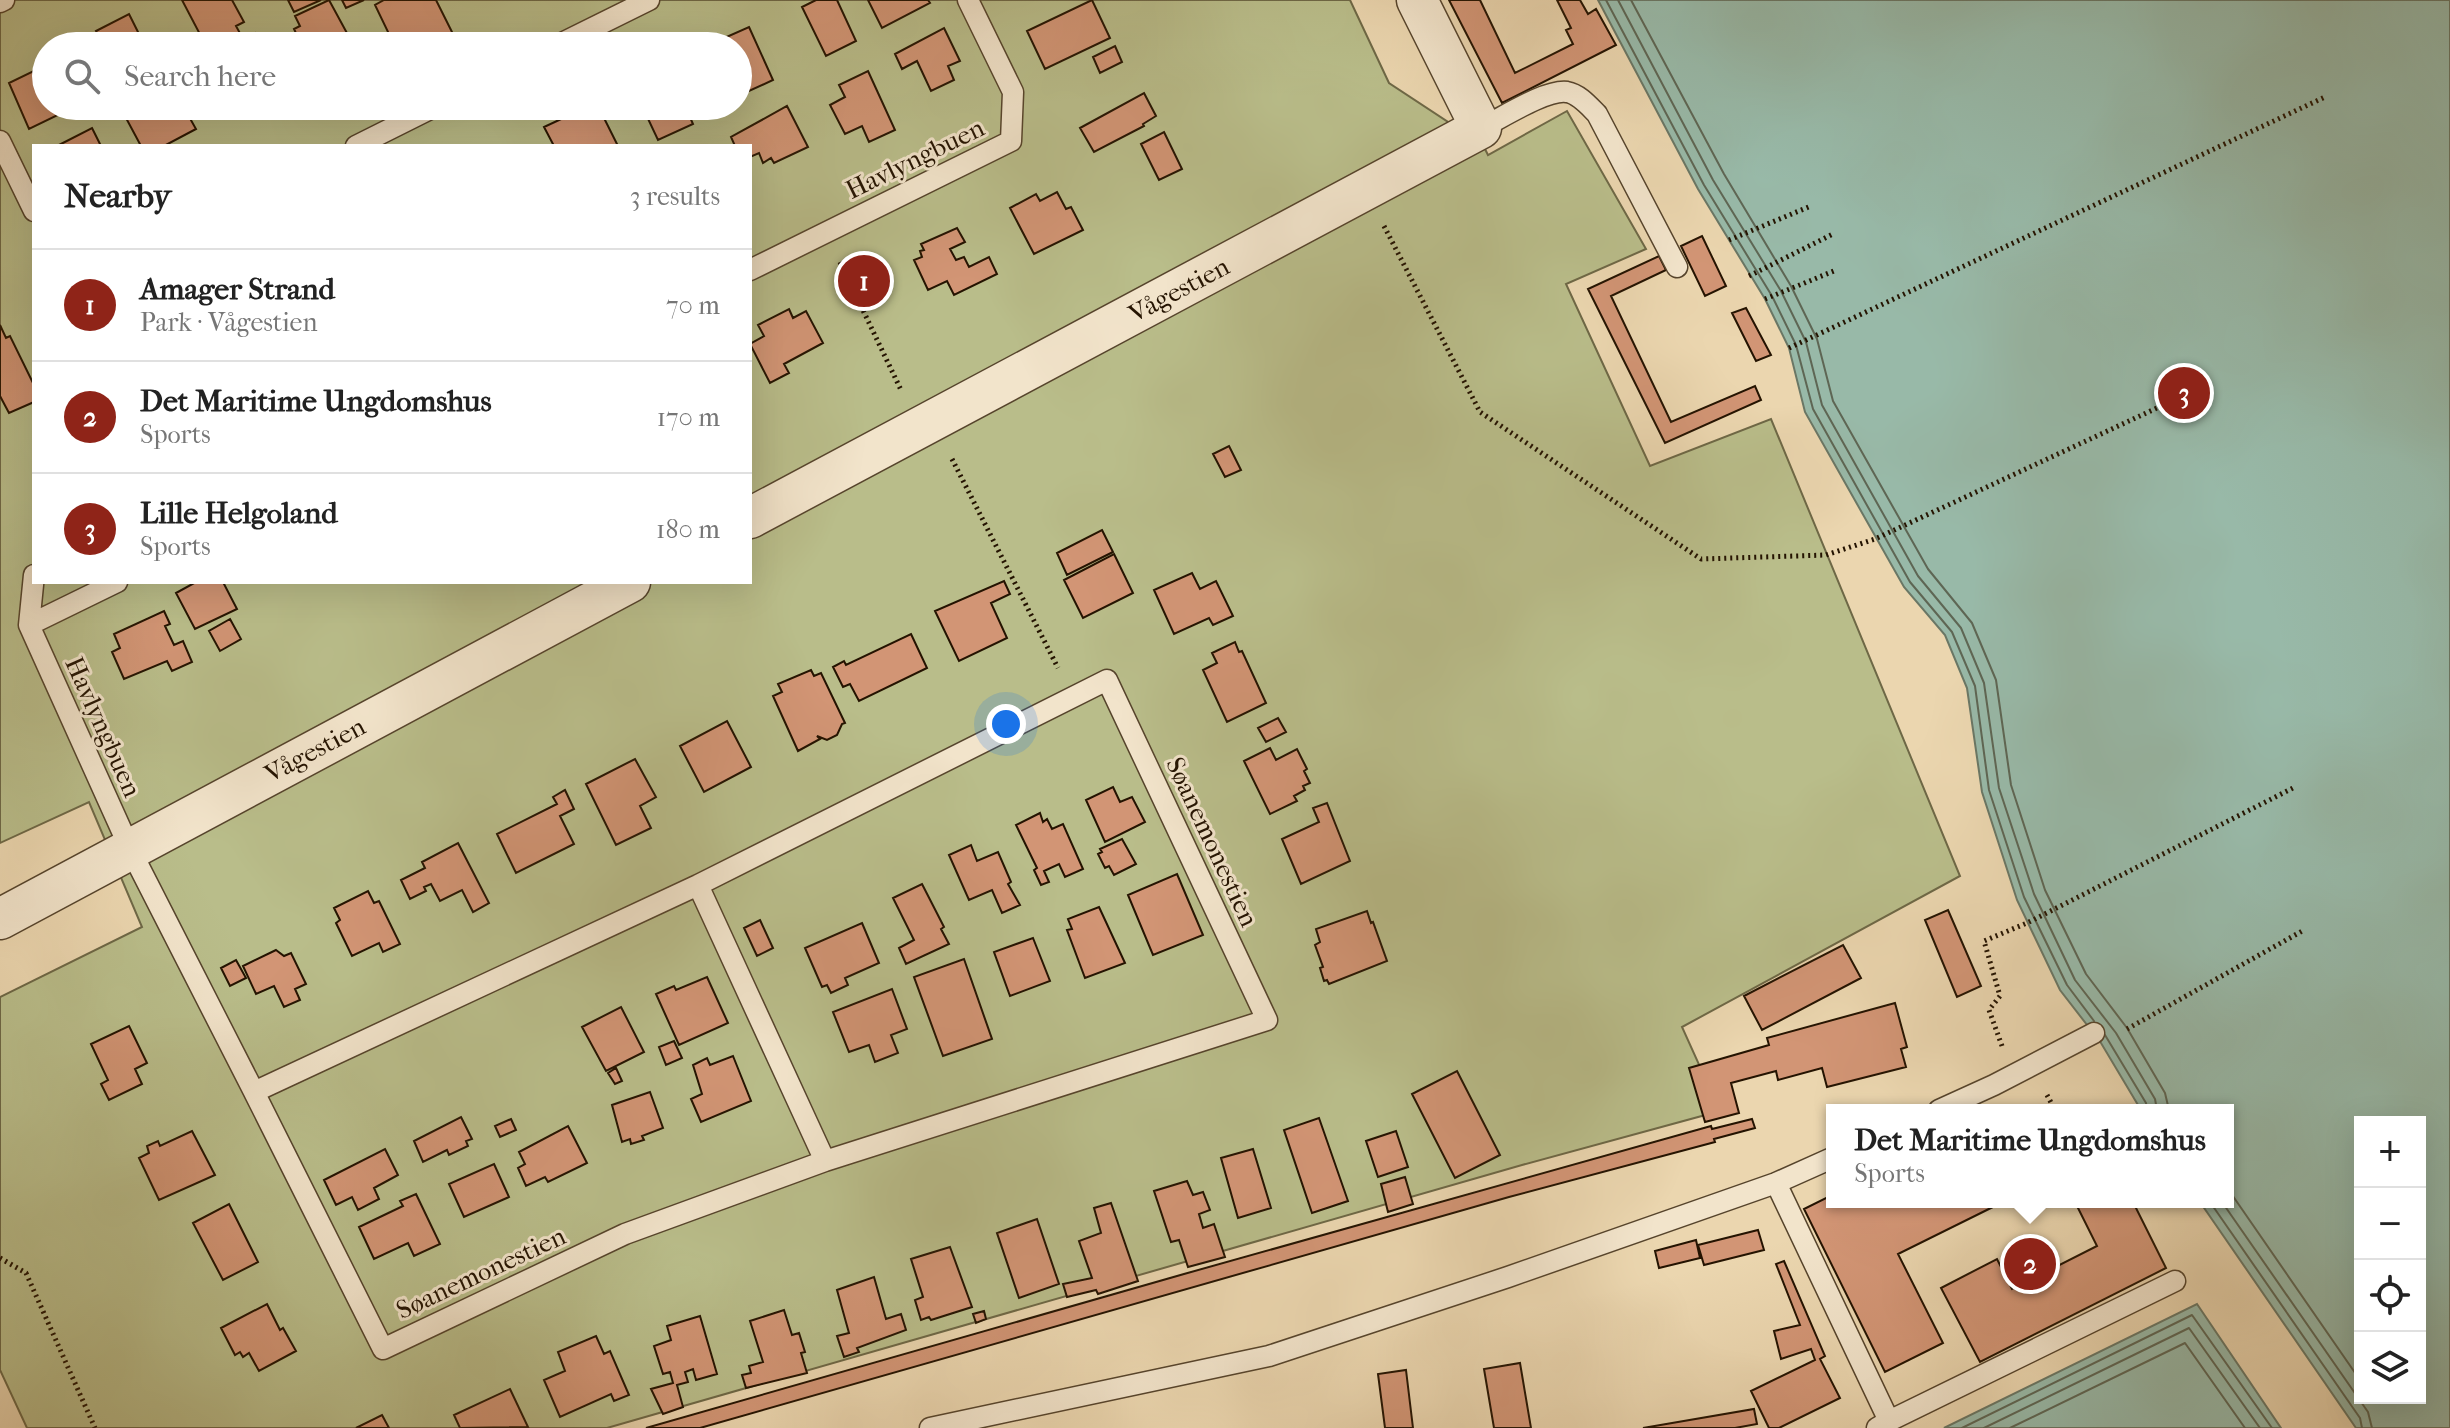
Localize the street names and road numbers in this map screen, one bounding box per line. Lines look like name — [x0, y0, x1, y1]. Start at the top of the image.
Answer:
street label: Havlyngbuen — [841, 112, 989, 206]
street label: Vågestien — [1123, 251, 1235, 330]
street label: Havlyngbuen — [58, 652, 148, 802]
street label: Vågestien — [259, 711, 371, 790]
street label: Søanemonestien — [1159, 752, 1265, 932]
street label: Søanemonestien — [391, 1220, 571, 1326]

